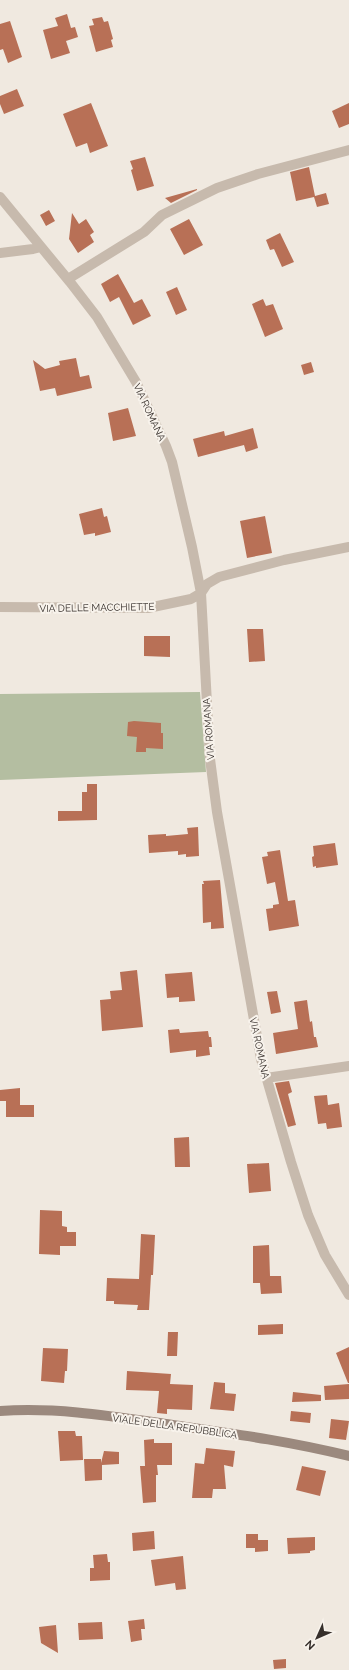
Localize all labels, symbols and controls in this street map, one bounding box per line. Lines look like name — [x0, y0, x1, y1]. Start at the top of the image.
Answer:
street label: VIA ROMANA — [131, 382, 168, 443]
street label: VIA DELLE MACCHIETTE — [39, 601, 155, 614]
street label: VIA ROMANA — [201, 697, 216, 760]
street label: VIA ROMANA — [248, 1016, 271, 1080]
street label: VIALE DELLA REPUBBLICA — [112, 1412, 238, 1441]
north arrow — [297, 1618, 337, 1658]
text: N — [303, 1637, 318, 1652]

